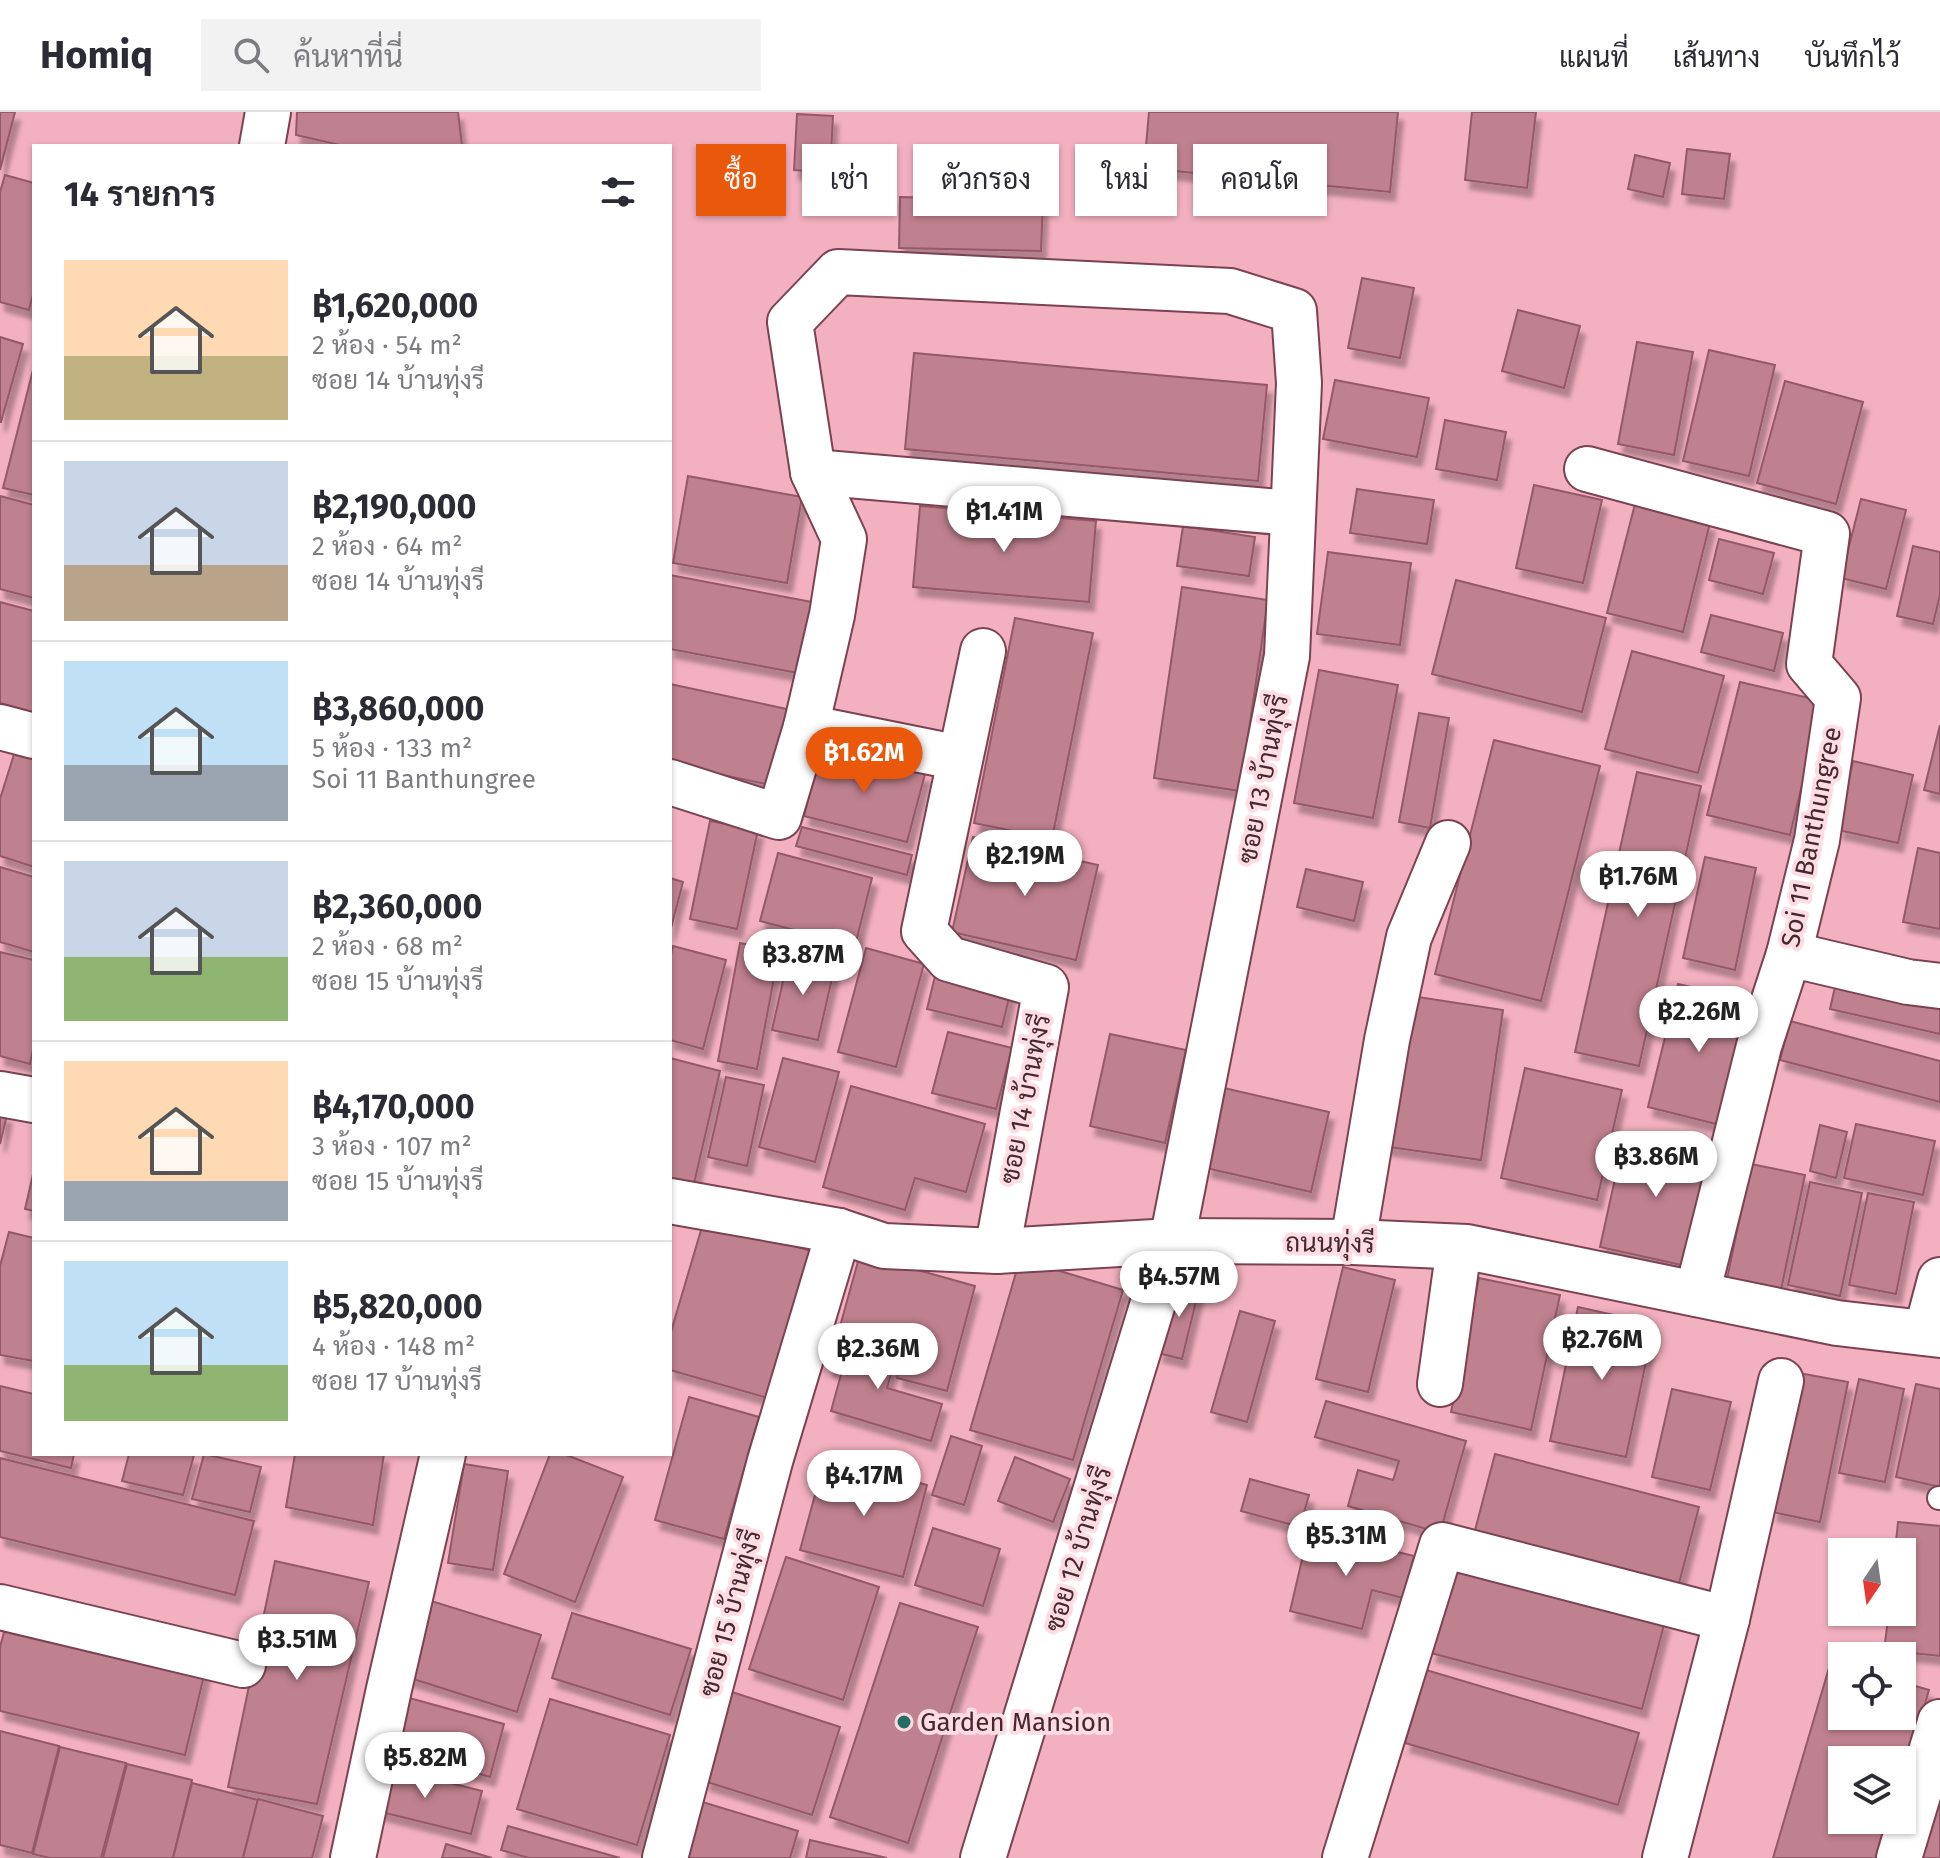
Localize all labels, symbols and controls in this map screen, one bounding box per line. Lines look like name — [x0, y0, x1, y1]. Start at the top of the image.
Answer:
search box — [201, 19, 761, 91]
text: Homiq — [40, 32, 153, 78]
icon: search — [229, 33, 273, 77]
text: ค้นหาที่นี่ — [293, 39, 403, 75]
text: แผนที่ — [1559, 41, 1629, 74]
text: เส้นทาง — [1673, 41, 1760, 74]
text: บันทึกไว้ — [1804, 41, 1900, 74]
chip: ซื้อ — [696, 144, 786, 216]
chip: เช่า — [802, 144, 897, 216]
chip: ตัวกรอง — [913, 144, 1059, 216]
chip: ใหม่ — [1075, 144, 1177, 216]
chip: คอนโด — [1193, 144, 1327, 216]
icon: filters — [596, 170, 640, 214]
text: 14 รายการ — [64, 174, 216, 215]
text: ฿1,620,000 — [312, 285, 478, 326]
icon: home — [128, 292, 224, 388]
text: 2 ห้อง · 54 m² — [312, 330, 462, 361]
text: ซอย 14 บ้านทุ่งรี — [312, 365, 484, 396]
text: ฿2,190,000 — [312, 486, 476, 527]
pin: ฿1.41M — [939, 486, 1069, 554]
icon: home — [128, 493, 224, 589]
text: ฿1.41M — [965, 496, 1043, 527]
text: 2 ห้อง · 64 m² — [312, 531, 463, 562]
text: ซอย 14 บ้านทุ่งรี — [312, 566, 484, 597]
text: ฿3,860,000 — [312, 688, 484, 729]
street label: ซอย 13 บ้านทุ่งรี — [1231, 692, 1297, 867]
icon: home — [128, 693, 224, 789]
street label: Soi 11 Banthungree — [1775, 724, 1848, 950]
pin: ฿1.62M — [799, 727, 929, 795]
text: 5 ห้อง · 133 m² — [312, 733, 472, 764]
text: ฿1.62M — [824, 737, 904, 768]
text: Soi 11 Banthungree — [312, 764, 536, 795]
pin: ฿2.19M — [960, 830, 1090, 898]
text: ฿2.19M — [985, 840, 1065, 871]
pin: ฿1.76M — [1573, 851, 1703, 919]
text: ฿1.76M — [1598, 861, 1678, 892]
text: ฿2,360,000 — [312, 886, 482, 927]
icon: home — [128, 893, 224, 989]
pin: ฿3.87M — [738, 929, 868, 997]
text: 2 ห้อง · 68 m² — [312, 931, 463, 962]
text: ฿3.87M — [762, 939, 844, 970]
text: ซอย 15 บ้านทุ่งรี — [312, 966, 484, 997]
pin: ฿2.26M — [1634, 986, 1764, 1054]
text: ฿2.26M — [1657, 996, 1741, 1027]
street label: ซอย 14 บ้านทุ่งรี — [993, 1011, 1059, 1187]
text: ฿4,170,000 — [312, 1086, 475, 1127]
icon: home — [128, 1093, 224, 1189]
text: 3 ห้อง · 107 m² — [312, 1131, 472, 1162]
pin: ฿3.86M — [1591, 1131, 1721, 1199]
text: ฿3.86M — [1613, 1141, 1699, 1172]
text: ซอย 15 บ้านทุ่งรี — [312, 1166, 484, 1197]
street label: ถนนทุ่งรี — [1285, 1226, 1375, 1262]
pin: ฿4.57M — [1114, 1251, 1244, 1319]
text: ฿4.57M — [1138, 1261, 1220, 1292]
text: ฿5,820,000 — [312, 1286, 483, 1327]
icon: home — [128, 1293, 224, 1389]
pin: ฿2.76M — [1537, 1314, 1667, 1382]
pin: ฿2.36M — [813, 1323, 943, 1391]
text: ฿2.76M — [1561, 1324, 1643, 1355]
text: 4 ห้อง · 148 m² — [312, 1331, 475, 1362]
text: ฿2.36M — [836, 1333, 920, 1364]
text: ซอย 17 บ้านทุ่งรี — [312, 1366, 482, 1397]
pin: ฿4.17M — [799, 1450, 929, 1518]
text: ฿4.17M — [825, 1460, 903, 1491]
street label: ซอย 12 บ้านทุ่งรี — [1038, 1462, 1120, 1636]
pin: ฿5.31M — [1281, 1510, 1411, 1578]
text: ฿5.31M — [1305, 1520, 1387, 1551]
street label: ซอย 15 บ้านทุ่งรี — [692, 1526, 770, 1701]
north arrow — [1828, 1538, 1916, 1626]
map controls — [1828, 1538, 1916, 1834]
pin: ฿3.51M — [232, 1614, 362, 1682]
text: ฿3.51M — [257, 1624, 337, 1655]
button: locate — [1828, 1642, 1916, 1730]
place label: Garden Mansion — [920, 1707, 1111, 1738]
marker: Garden Mansion — [895, 1713, 913, 1731]
pin: ฿5.82M — [360, 1732, 490, 1800]
text: ฿5.82M — [383, 1742, 467, 1773]
button: layers — [1828, 1746, 1916, 1834]

